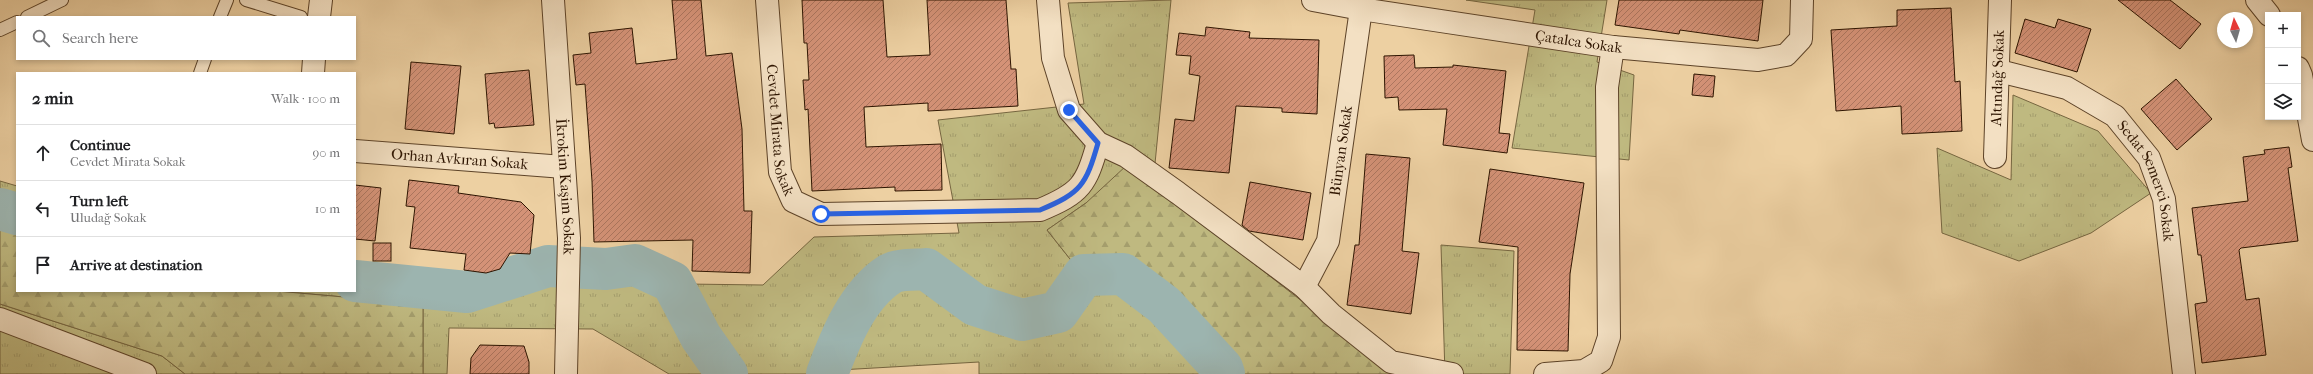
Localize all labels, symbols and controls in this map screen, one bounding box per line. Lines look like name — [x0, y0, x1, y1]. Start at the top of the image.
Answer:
north arrow — [2217, 12, 2253, 48]
map controls — [2265, 12, 2301, 120]
button: + — [2265, 12, 2301, 48]
search box — [16, 16, 356, 60]
street label: Çatalca Sokak — [1534, 26, 1623, 57]
icon: search — [30, 27, 52, 49]
text: Search here — [62, 29, 138, 47]
street label: Altındağ Sokak — [1987, 29, 2008, 127]
button: − — [2265, 48, 2301, 84]
street label: Cevdet Mirata Sokak — [763, 63, 799, 199]
button: layers — [2265, 84, 2301, 120]
text: 2 min — [32, 88, 73, 108]
text: Walk · 100 m — [271, 91, 340, 106]
route end — [1060, 101, 1078, 119]
street label: Bünyan Sokak — [1326, 104, 1356, 197]
street label: Sedat Semerci Sokak — [2113, 117, 2178, 243]
street label: İkrokim Kaşim Sokak — [552, 118, 578, 255]
text: Continue — [70, 136, 130, 154]
icon: ahead — [32, 142, 54, 164]
text: 90 m — [312, 145, 340, 160]
street label: Orhan Avkıran Sokak — [391, 145, 529, 173]
text: Cevdet Mirata Sokak — [70, 154, 186, 169]
text: Turn left — [70, 192, 128, 210]
icon: left — [32, 198, 54, 220]
text: 10 m — [315, 201, 340, 216]
route start — [812, 205, 830, 223]
text: Uludağ Sokak — [70, 210, 146, 225]
icon: arrive — [32, 254, 54, 276]
text: Arrive at destination — [70, 256, 202, 274]

